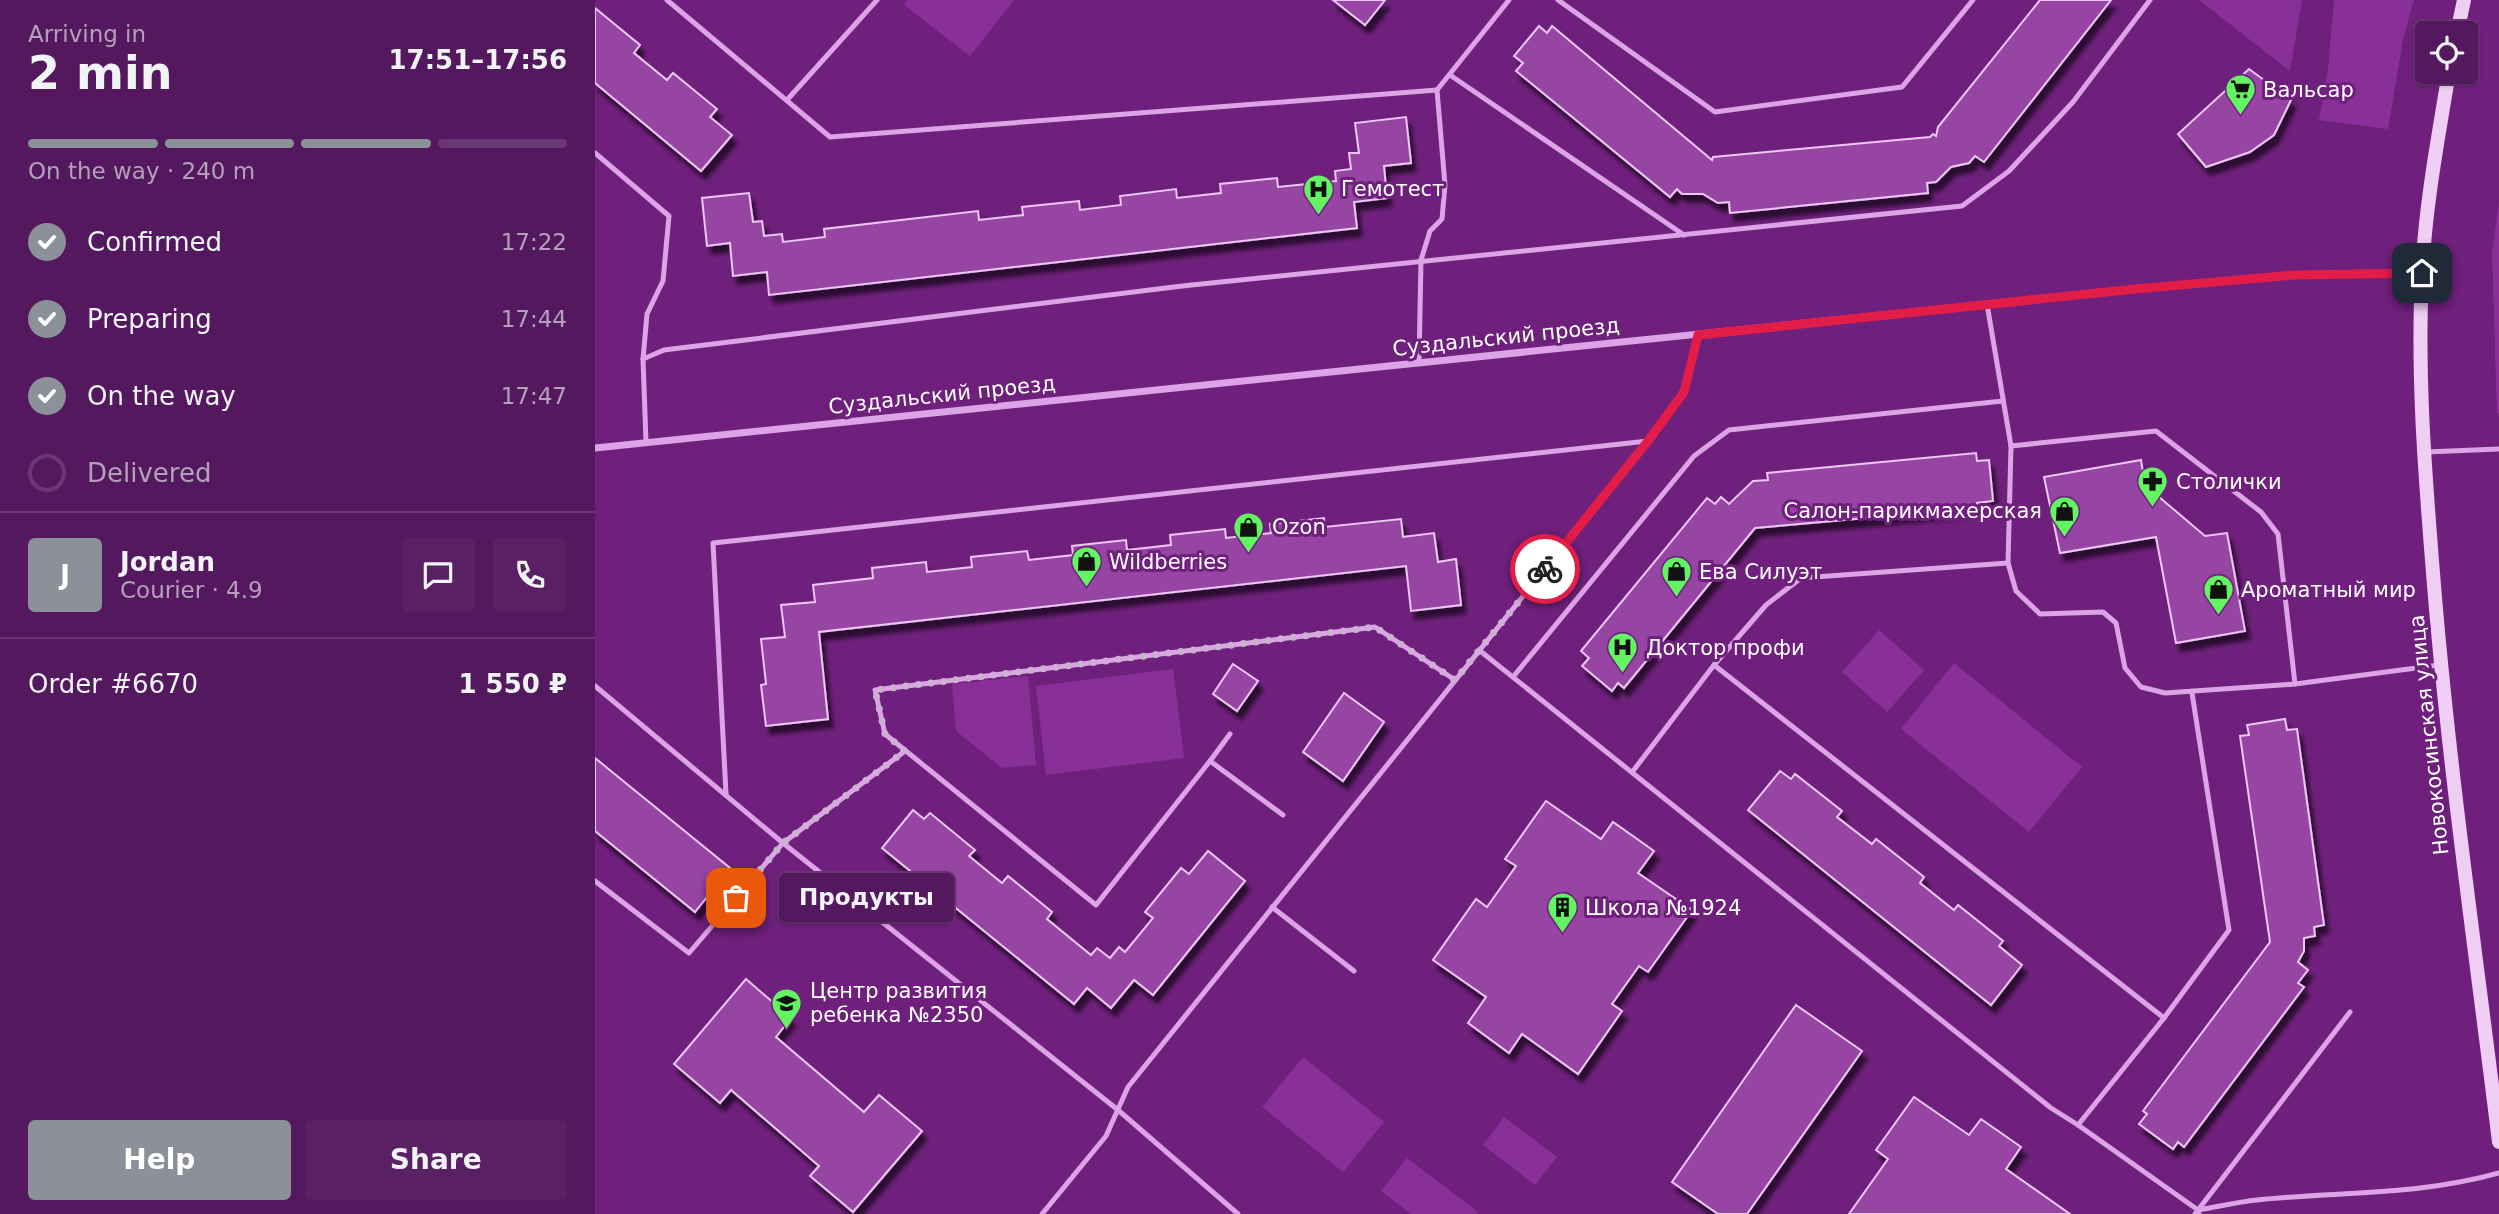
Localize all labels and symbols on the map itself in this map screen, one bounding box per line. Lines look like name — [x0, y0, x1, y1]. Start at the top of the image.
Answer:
supermarket icon: Вальсар — [2223, 73, 2257, 117]
place label: Вальсар — [2263, 78, 2354, 102]
hospital icon: Гемотест — [1301, 172, 1335, 216]
place label: Гемотест — [1341, 177, 1444, 201]
pin — [2392, 243, 2452, 303]
street label: Суздальский проезд — [1391, 313, 1621, 361]
street label: Суздальский проезд — [827, 371, 1057, 419]
pharmacy icon: Столички — [2136, 465, 2170, 509]
place label: Столички — [2176, 470, 2282, 494]
shop icon: Салон-парикмахерская — [2048, 494, 2082, 538]
place label: Салон-парикмахерская — [1784, 499, 2042, 523]
shop icon: Ozon — [1232, 510, 1266, 554]
place label: Ozon — [1272, 515, 1326, 539]
courier — [1510, 534, 1580, 604]
shop icon: Wildberries — [1069, 545, 1103, 589]
place label: Wildberries — [1109, 550, 1227, 574]
shop icon: Ева Силуэт — [1659, 555, 1693, 599]
place label: Ева Силуэт — [1699, 560, 1822, 584]
shop icon: Ароматный мир — [2201, 573, 2235, 617]
place label: Ароматный мир — [2241, 578, 2416, 602]
street label: Новокосинская улица — [2404, 614, 2454, 856]
hospital icon: Доктор профи — [1606, 631, 1640, 675]
place label: Доктор профи — [1646, 636, 1805, 660]
pin — [706, 868, 766, 928]
callout: Продукты — [778, 874, 953, 922]
building icon: Школа №1924 — [1545, 891, 1579, 935]
place label: Школа №1924 — [1585, 896, 1741, 920]
place label: Центр развития ребенка №2350 — [810, 979, 987, 1027]
school or university icon: Центр развития ребенка №2350 — [770, 986, 804, 1030]

